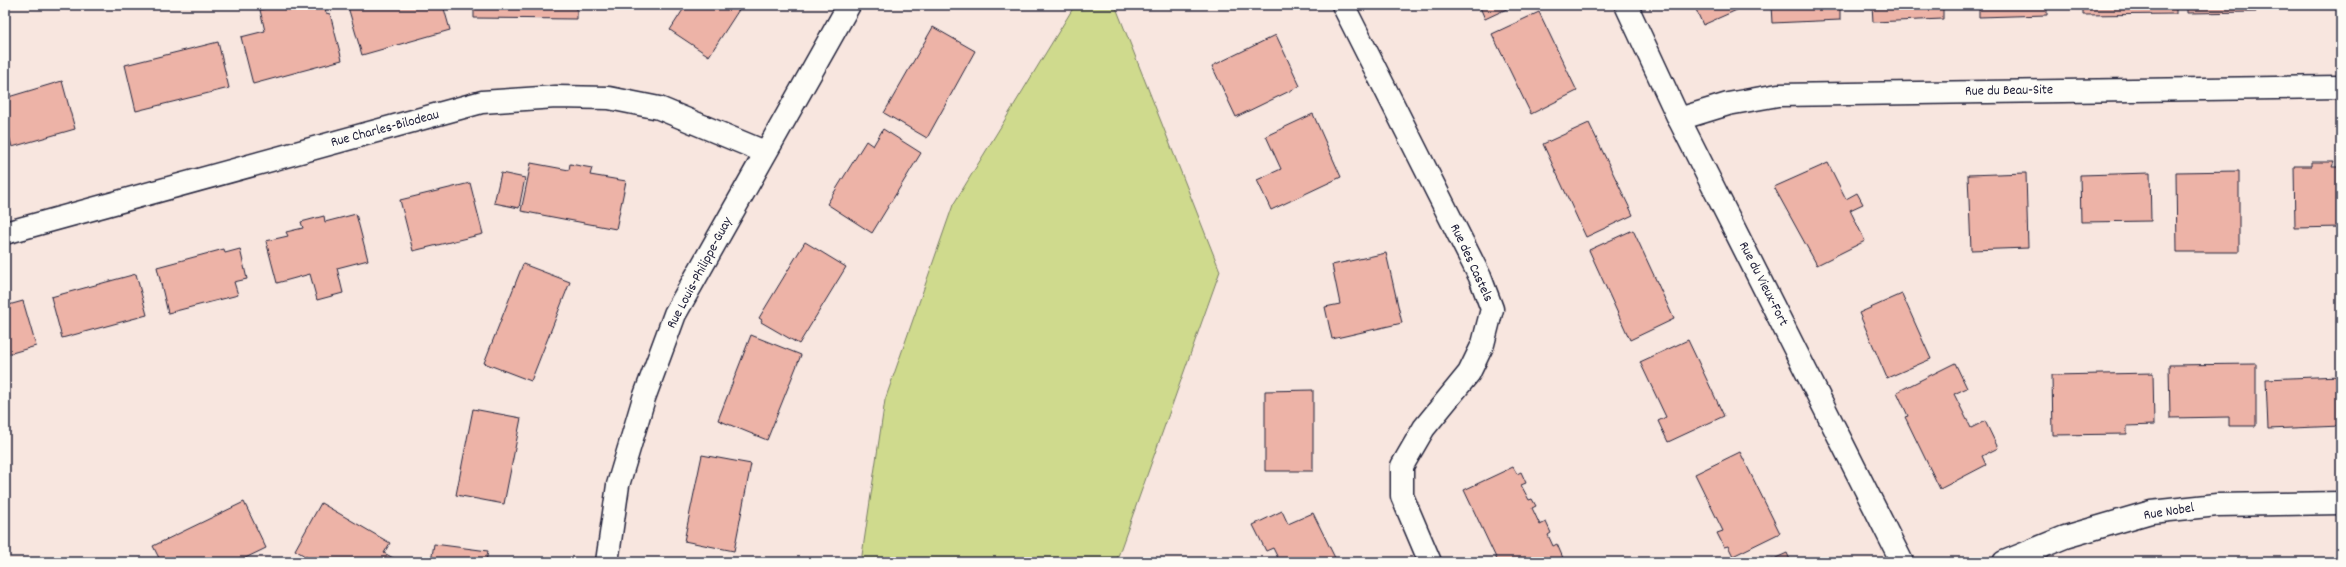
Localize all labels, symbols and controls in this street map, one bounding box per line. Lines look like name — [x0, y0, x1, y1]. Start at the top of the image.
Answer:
street label: Rue du Beau-Site — [1965, 80, 2053, 102]
street label: Rue Charles-Bilodeau — [329, 105, 441, 153]
street label: Rue Louis-Philippe-Guay — [662, 213, 738, 332]
street label: Rue des Castels — [1444, 221, 1498, 305]
street label: Rue du Vieux-Fort — [1733, 238, 1793, 330]
street label: Rue Nobel — [2142, 498, 2196, 526]

